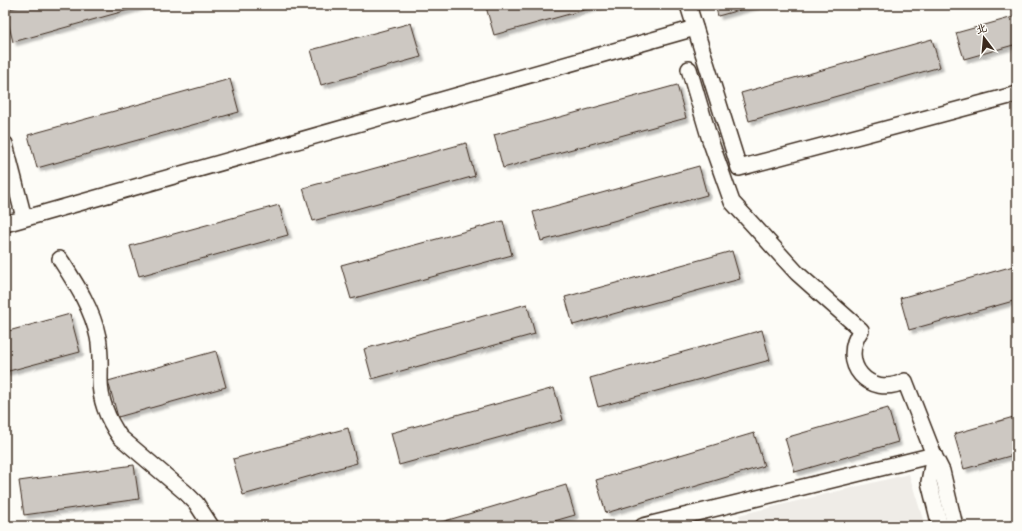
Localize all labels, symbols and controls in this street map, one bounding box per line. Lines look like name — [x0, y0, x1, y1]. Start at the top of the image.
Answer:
north arrow — [964, 18, 1004, 58]
text: 北 — [974, 21, 989, 38]

